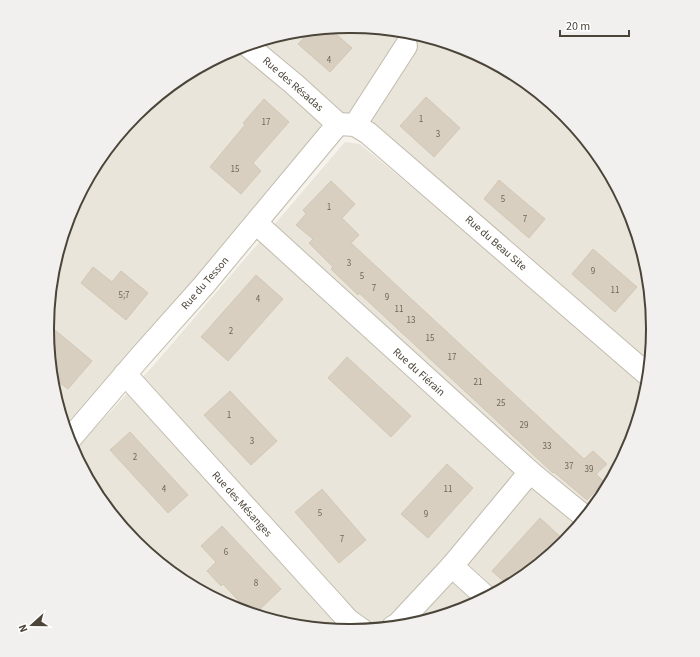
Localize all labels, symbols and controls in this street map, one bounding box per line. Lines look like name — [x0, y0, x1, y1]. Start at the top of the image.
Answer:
scale bar — [560, 12, 629, 38]
text: 20 m — [566, 18, 590, 35]
street label: Rue des Résadas — [259, 53, 327, 115]
house number: 4 — [327, 54, 332, 67]
house number: 1 — [419, 113, 423, 126]
house number: 17 — [262, 116, 271, 129]
house number: 3 — [436, 128, 441, 141]
house number: 15 — [231, 163, 240, 176]
house number: 5 — [501, 193, 506, 206]
house number: 1 — [327, 201, 331, 214]
street label: Rue du Beau Site — [462, 212, 530, 274]
house number: 7 — [523, 213, 528, 226]
street label: Rue du Tesson — [178, 253, 232, 313]
house number: 3 — [347, 257, 352, 270]
house number: 9 — [591, 265, 596, 278]
house number: 5 — [360, 270, 365, 283]
house number: 7 — [372, 282, 377, 295]
house number: 11 — [611, 284, 619, 297]
house number: 5;7 — [118, 289, 130, 302]
house number: 9 — [385, 291, 390, 304]
house number: 4 — [256, 293, 261, 306]
house number: 11 — [395, 303, 403, 316]
house number: 13 — [407, 314, 416, 327]
house number: 2 — [229, 325, 234, 338]
house number: 15 — [426, 332, 435, 345]
street label: Rue du Fiérain — [390, 344, 448, 400]
house number: 17 — [448, 351, 457, 364]
house number: 21 — [474, 376, 482, 389]
house number: 25 — [497, 397, 506, 410]
house number: 1 — [227, 409, 231, 422]
house number: 29 — [520, 419, 529, 432]
house number: 3 — [250, 435, 255, 448]
house number: 33 — [543, 440, 552, 453]
house number: 2 — [133, 451, 138, 464]
house number: 37 — [565, 460, 574, 473]
house number: 39 — [585, 463, 594, 476]
street label: Rue des Mésanges — [209, 468, 276, 540]
house number: 4 — [162, 483, 167, 496]
house number: 11 — [444, 483, 452, 496]
house number: 5 — [318, 507, 323, 520]
house number: 9 — [424, 508, 429, 521]
house number: 7 — [340, 533, 345, 546]
house number: 6 — [224, 546, 229, 559]
house number: 8 — [254, 577, 259, 590]
north arrow — [12, 605, 52, 645]
text: N — [15, 622, 31, 635]

